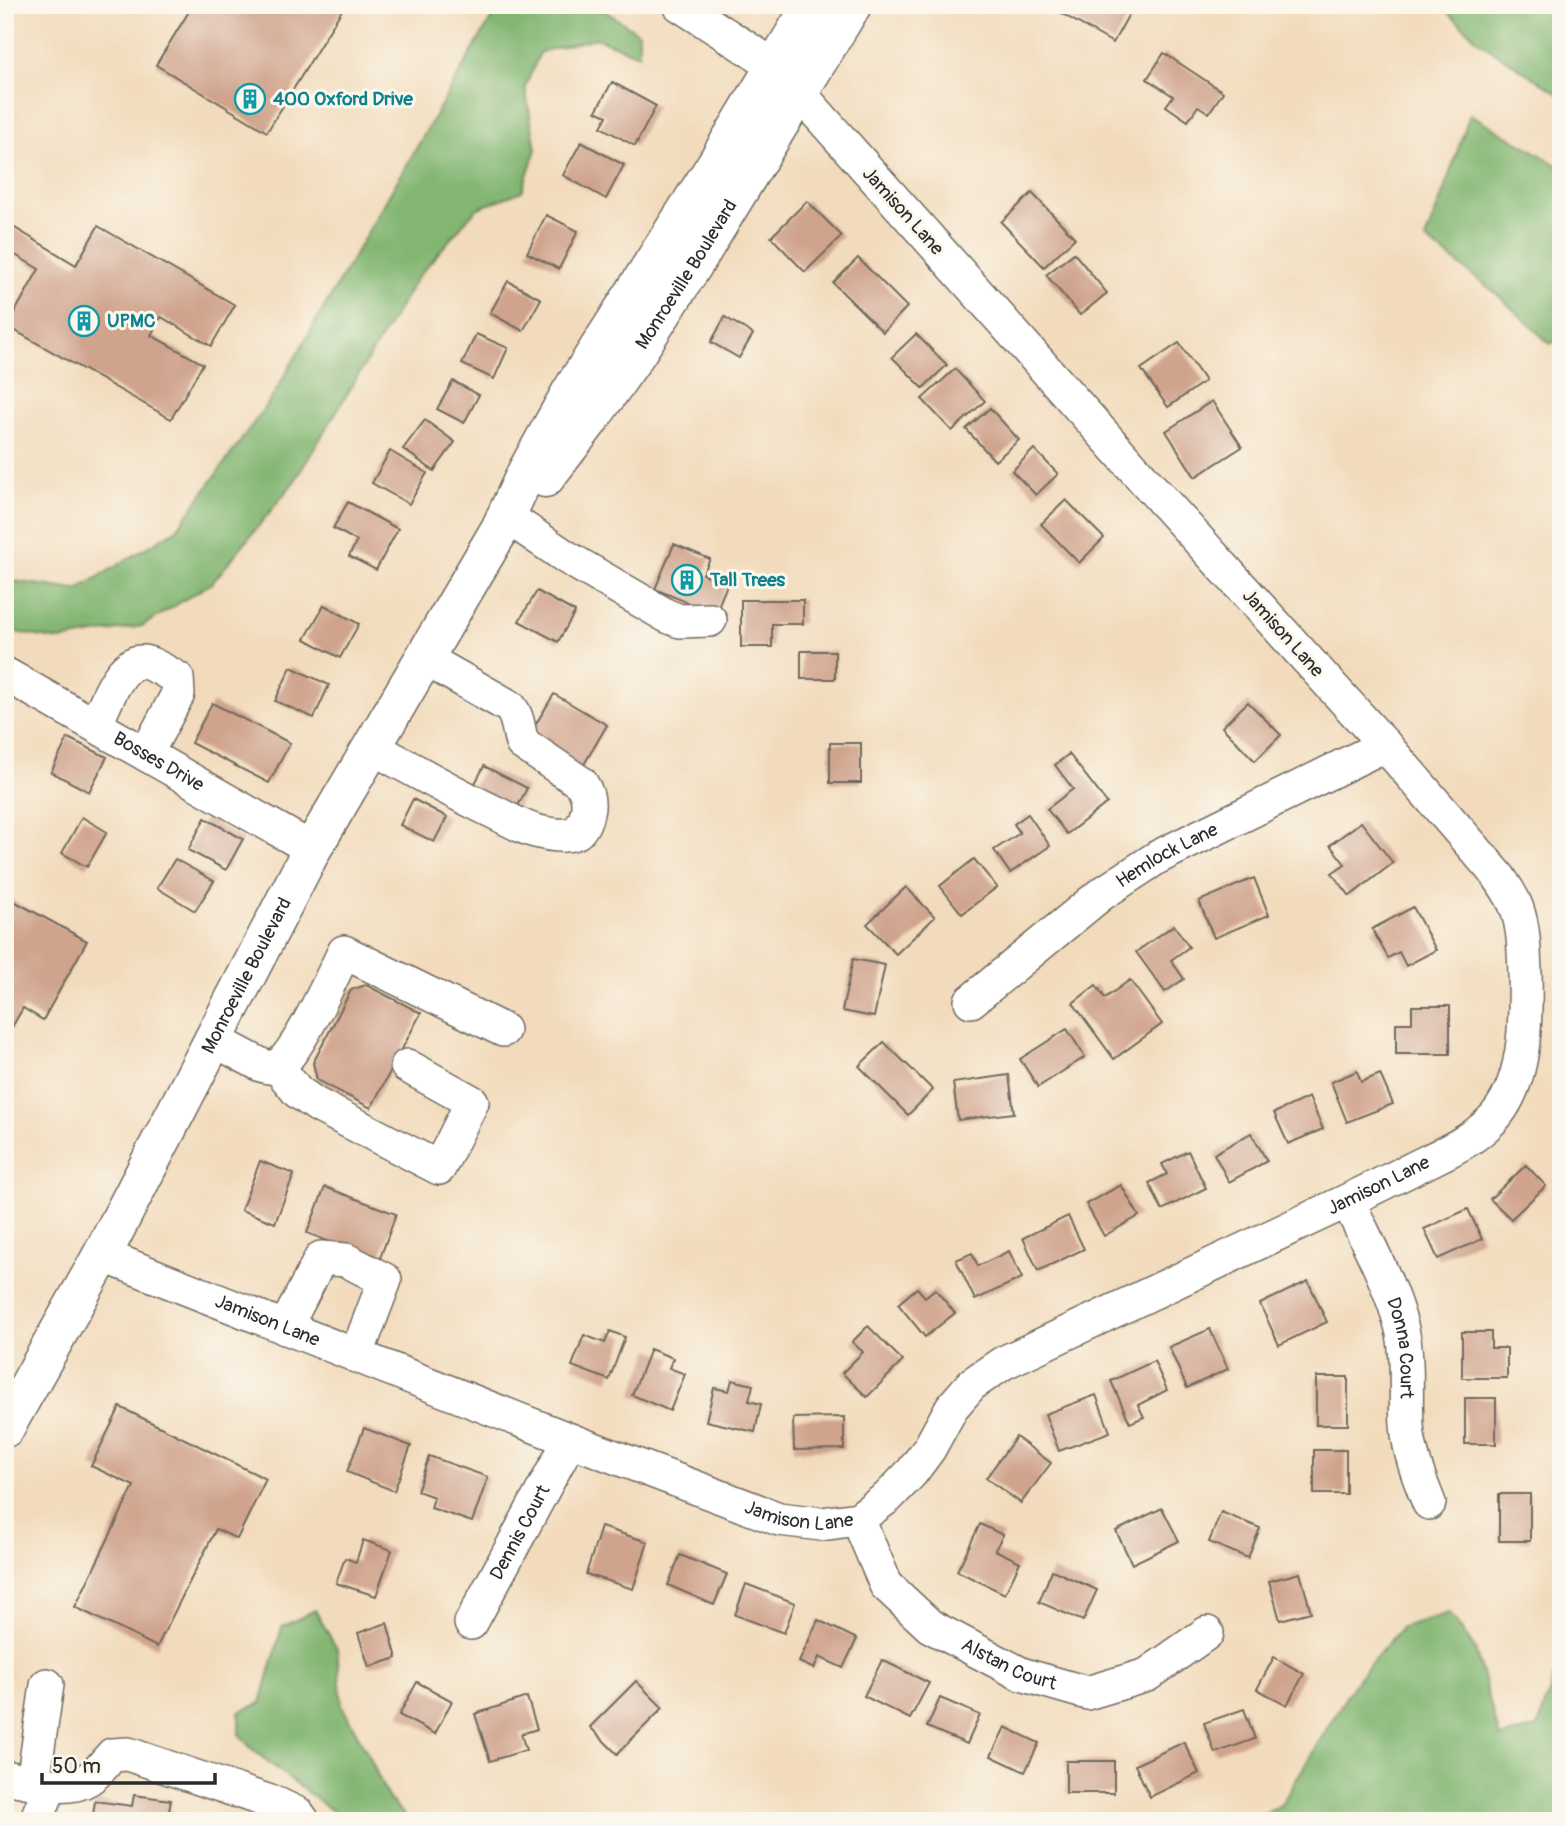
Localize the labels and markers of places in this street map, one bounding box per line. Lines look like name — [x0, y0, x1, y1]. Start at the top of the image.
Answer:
building icon: 400 Oxford Drive — [233, 82, 267, 116]
place label: 400 Oxford Drive — [273, 87, 413, 111]
building icon: UPMC — [67, 304, 101, 338]
place label: UPMC — [107, 309, 156, 333]
building icon: Tall Trees — [670, 563, 704, 597]
place label: Tall Trees — [709, 568, 786, 592]

